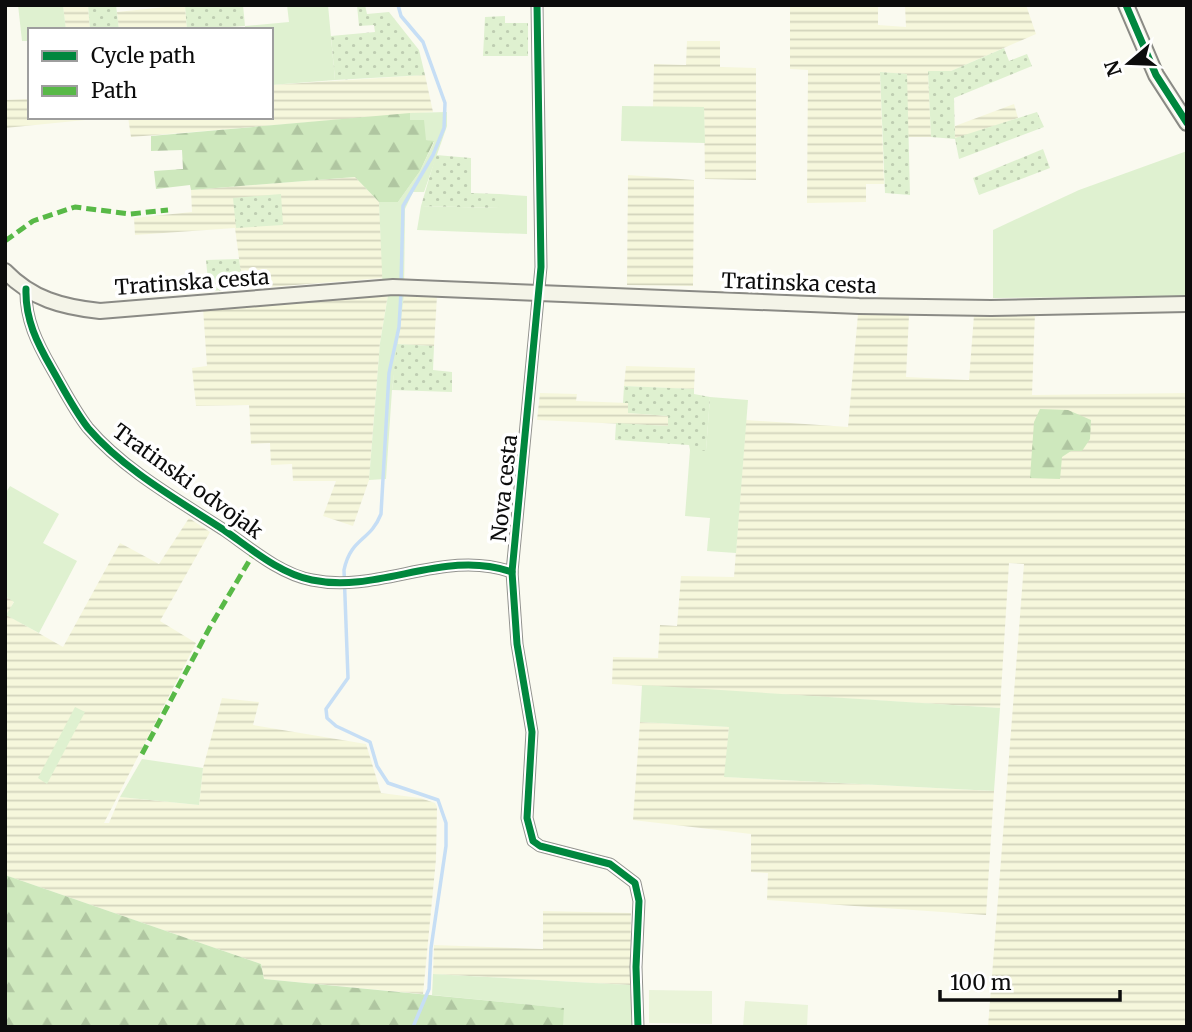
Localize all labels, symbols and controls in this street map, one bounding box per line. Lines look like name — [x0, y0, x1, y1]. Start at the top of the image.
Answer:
legend — [28, 28, 273, 119]
north arrow — [1094, 28, 1164, 98]
text: Cycle path — [91, 42, 195, 69]
text: N — [1099, 58, 1127, 80]
text: Path — [91, 77, 137, 104]
street label: Tratinska cesta — [114, 263, 270, 301]
street label: Tratinska cesta — [721, 267, 877, 299]
street label: Tratinski odvojak — [108, 417, 269, 545]
street label: Nova cesta — [485, 433, 523, 543]
scale bar — [940, 958, 1120, 1002]
text: 100 m — [950, 969, 1012, 996]

